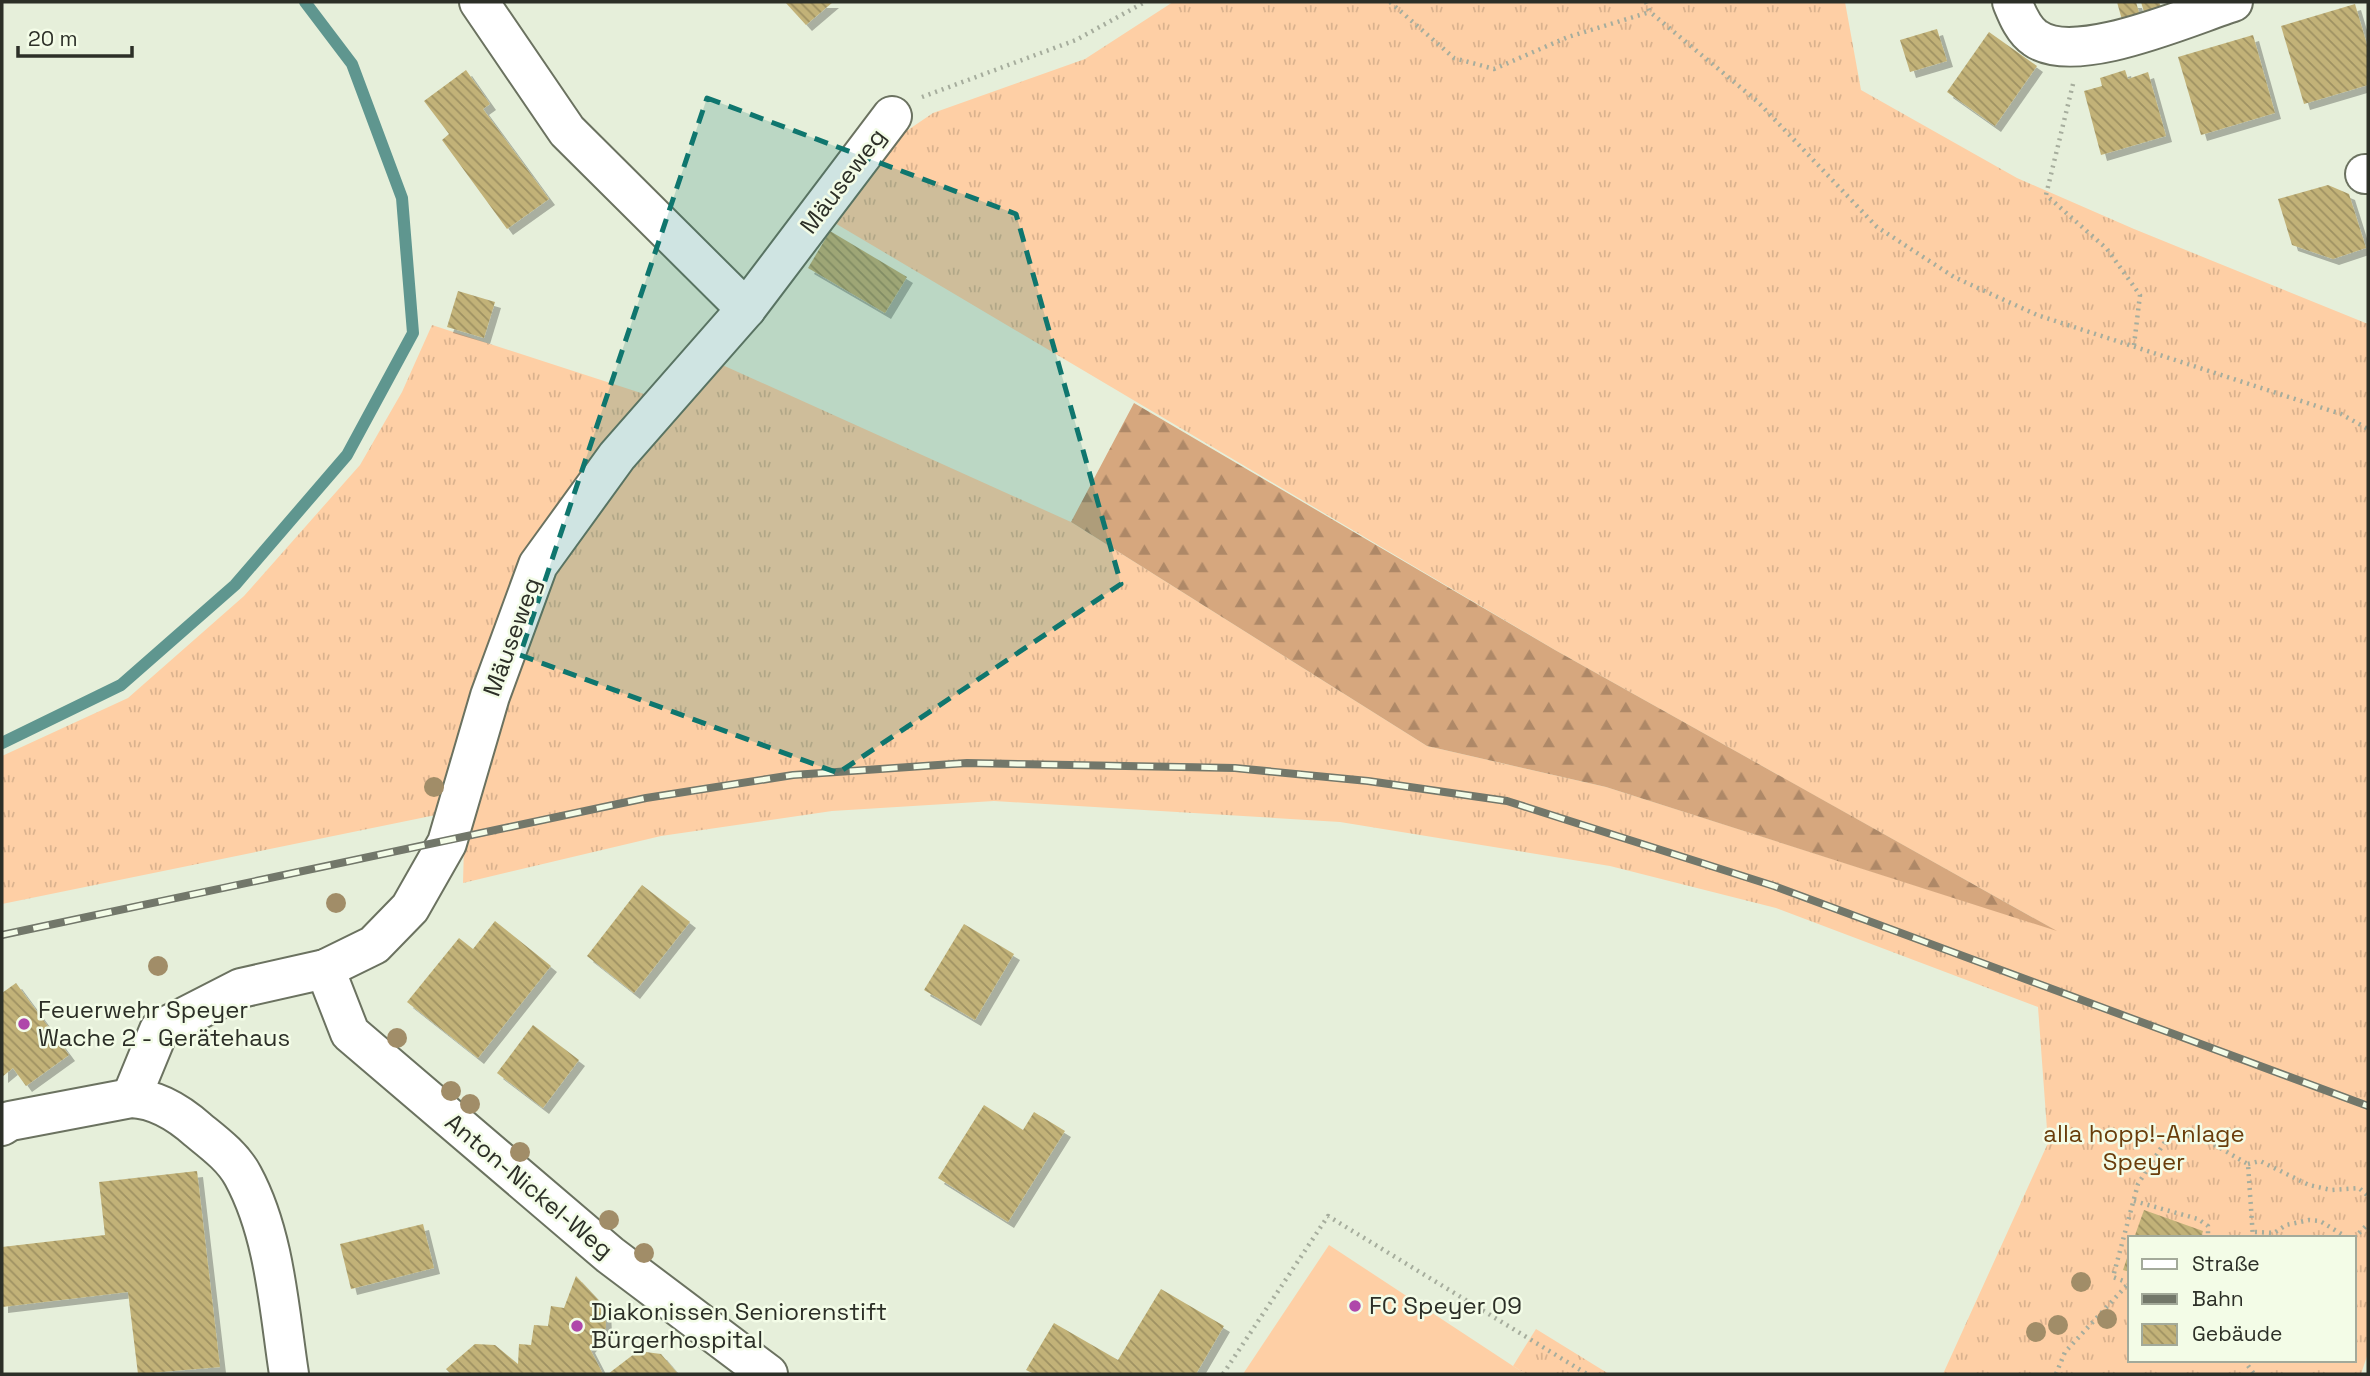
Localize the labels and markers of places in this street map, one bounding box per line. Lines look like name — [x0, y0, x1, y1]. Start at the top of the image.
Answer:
place label: Feuerwehr Speyer Wache 2 - Gerätehaus — [38, 994, 290, 1053]
marker: Feuerwehr Speyer Wache 2 - Gerätehaus — [16, 1016, 32, 1032]
place label: FC Speyer 09 — [1369, 1290, 1522, 1321]
place label: Diakonissen Seniorenstift Bürgerhospital — [591, 1296, 887, 1355]
marker: FC Speyer 09 — [1347, 1298, 1363, 1314]
marker: Diakonissen Seniorenstift Bürgerhospital — [569, 1318, 585, 1334]

